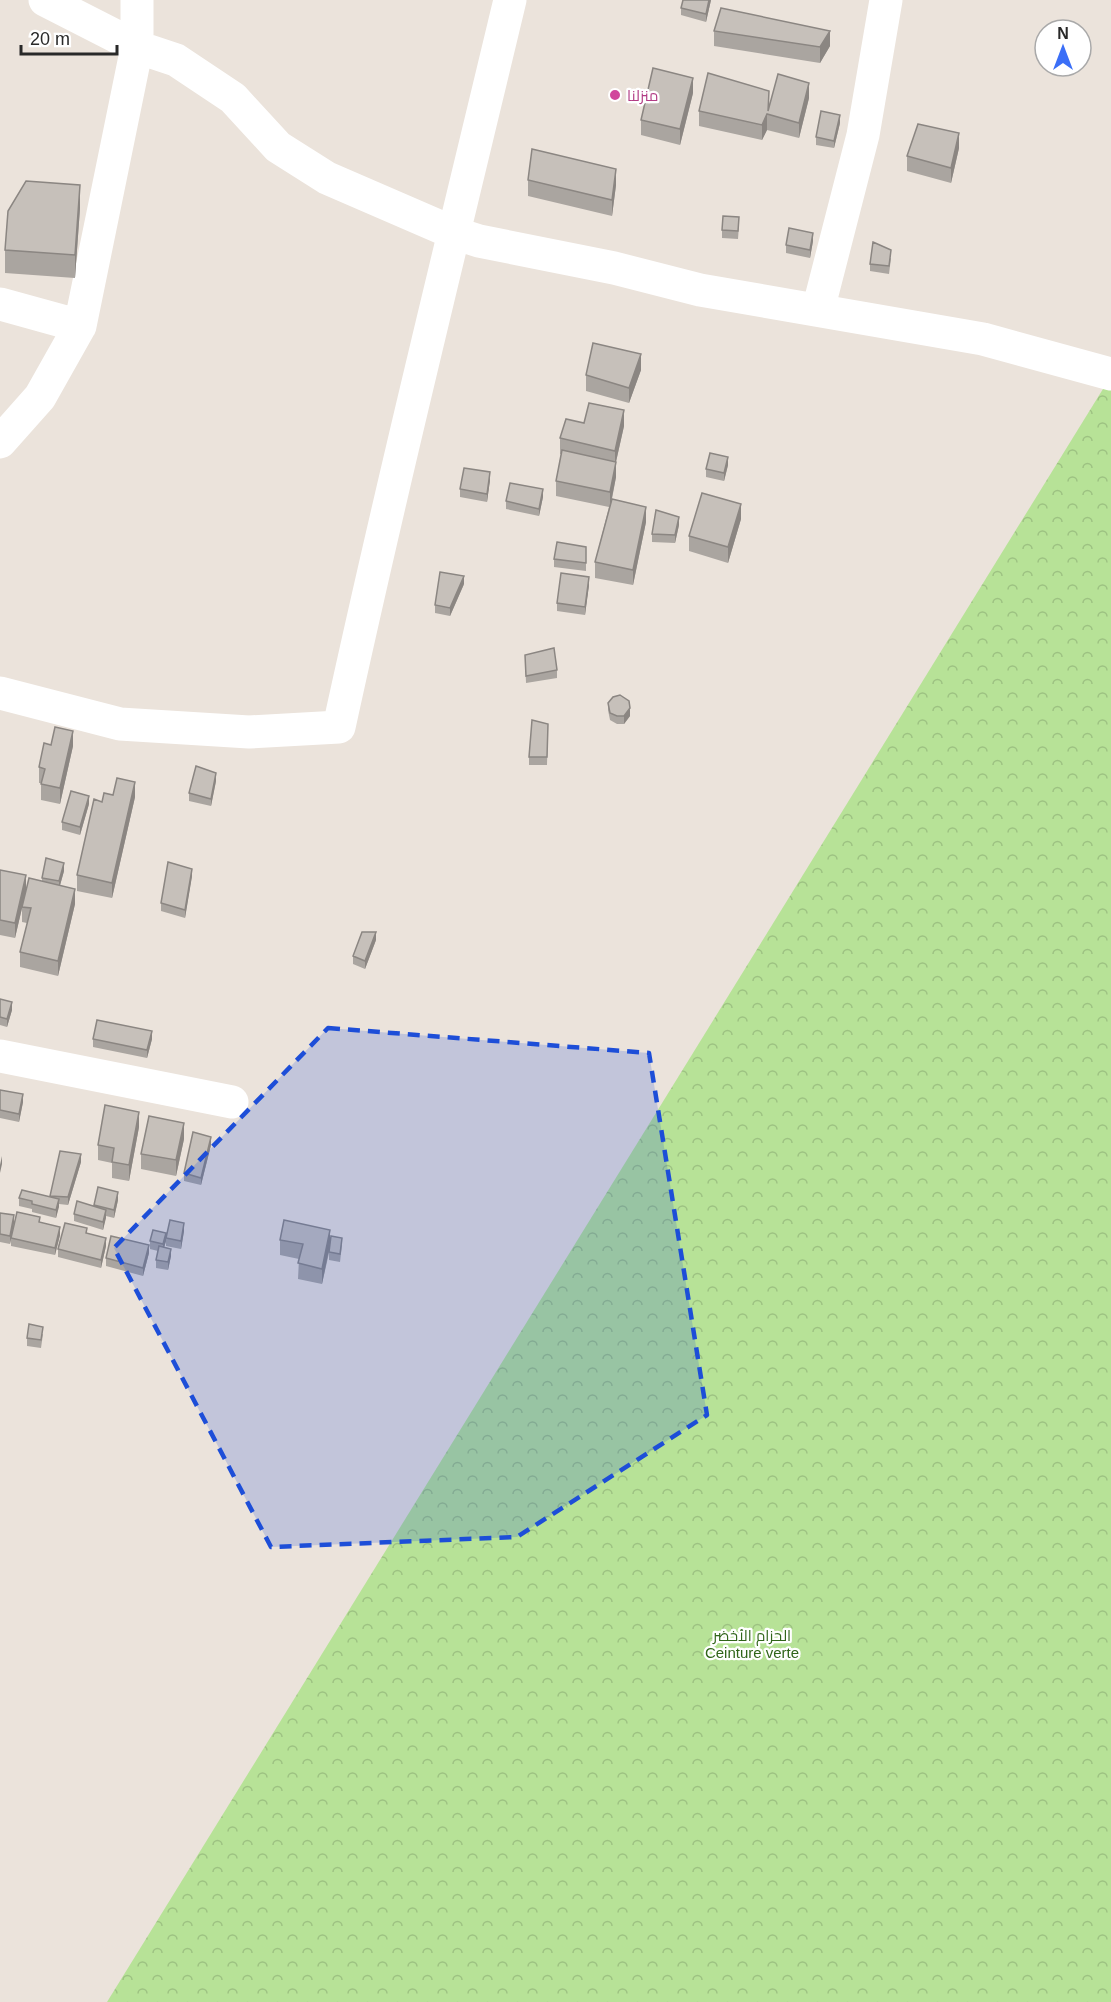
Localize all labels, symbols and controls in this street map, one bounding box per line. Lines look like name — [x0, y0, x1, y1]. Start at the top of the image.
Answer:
scale bar — [21, 18, 117, 56]
north arrow — [1033, 18, 1093, 78]
text: N — [1057, 25, 1069, 42]
text: 20 m — [30, 29, 70, 49]
place label: منزلنا — [627, 87, 659, 105]
marker: منزلنا — [608, 88, 622, 102]
park label: الحزام الأخضر Ceinture verte — [705, 1627, 799, 1661]

